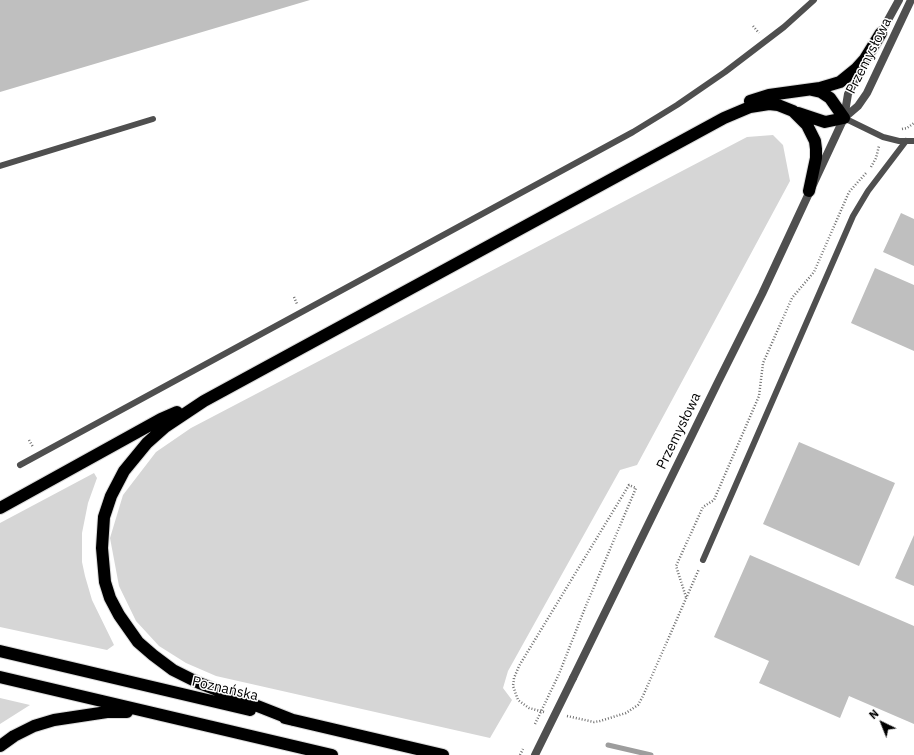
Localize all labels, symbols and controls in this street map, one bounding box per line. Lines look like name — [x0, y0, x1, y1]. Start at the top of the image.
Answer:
street label: Przemysłowa — [843, 15, 895, 97]
street label: Przemysłowa — [653, 390, 705, 472]
street label: Poznańska — [190, 673, 260, 705]
north arrow — [862, 703, 902, 743]
text: N — [866, 706, 882, 722]

